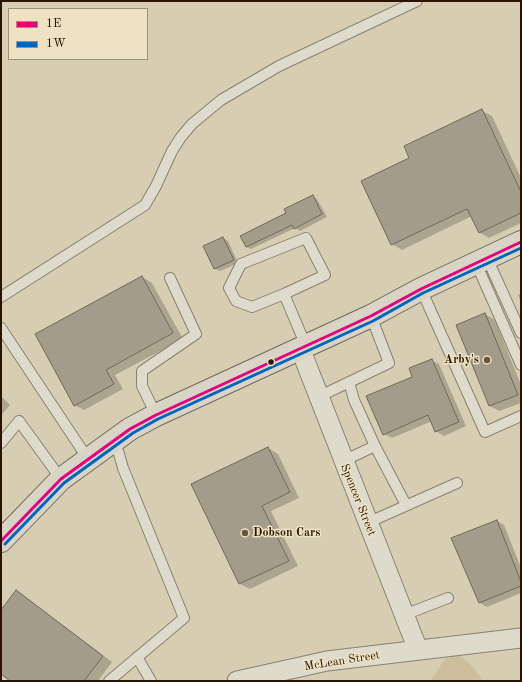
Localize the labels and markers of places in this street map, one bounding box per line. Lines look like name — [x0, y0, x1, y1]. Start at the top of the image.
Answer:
place label: Arby's — [444, 353, 479, 367]
marker: Arby's — [482, 355, 492, 365]
unlabelled marker — [266, 357, 276, 367]
place label: Dobson Cars — [253, 526, 320, 540]
marker: Dobson Cars — [240, 528, 250, 538]

